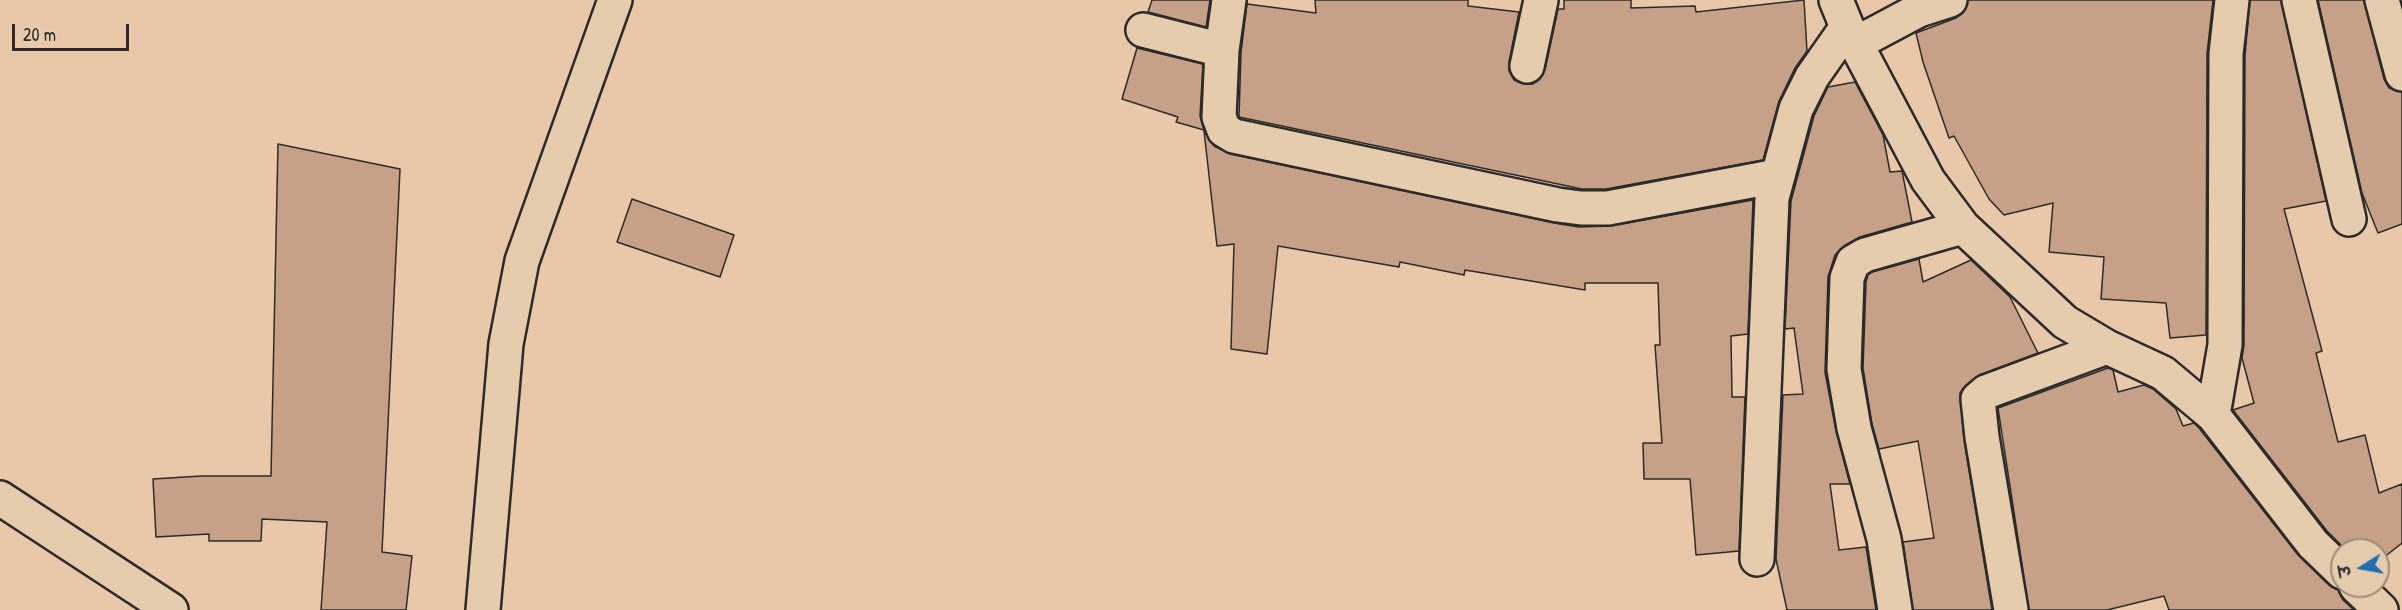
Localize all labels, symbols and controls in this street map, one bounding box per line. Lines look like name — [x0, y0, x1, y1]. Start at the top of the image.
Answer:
scale bar — [15, 12, 132, 50]
text: 20 m — [23, 22, 56, 47]
north arrow — [2330, 538, 2390, 598]
text: उ — [2332, 564, 2356, 578]

